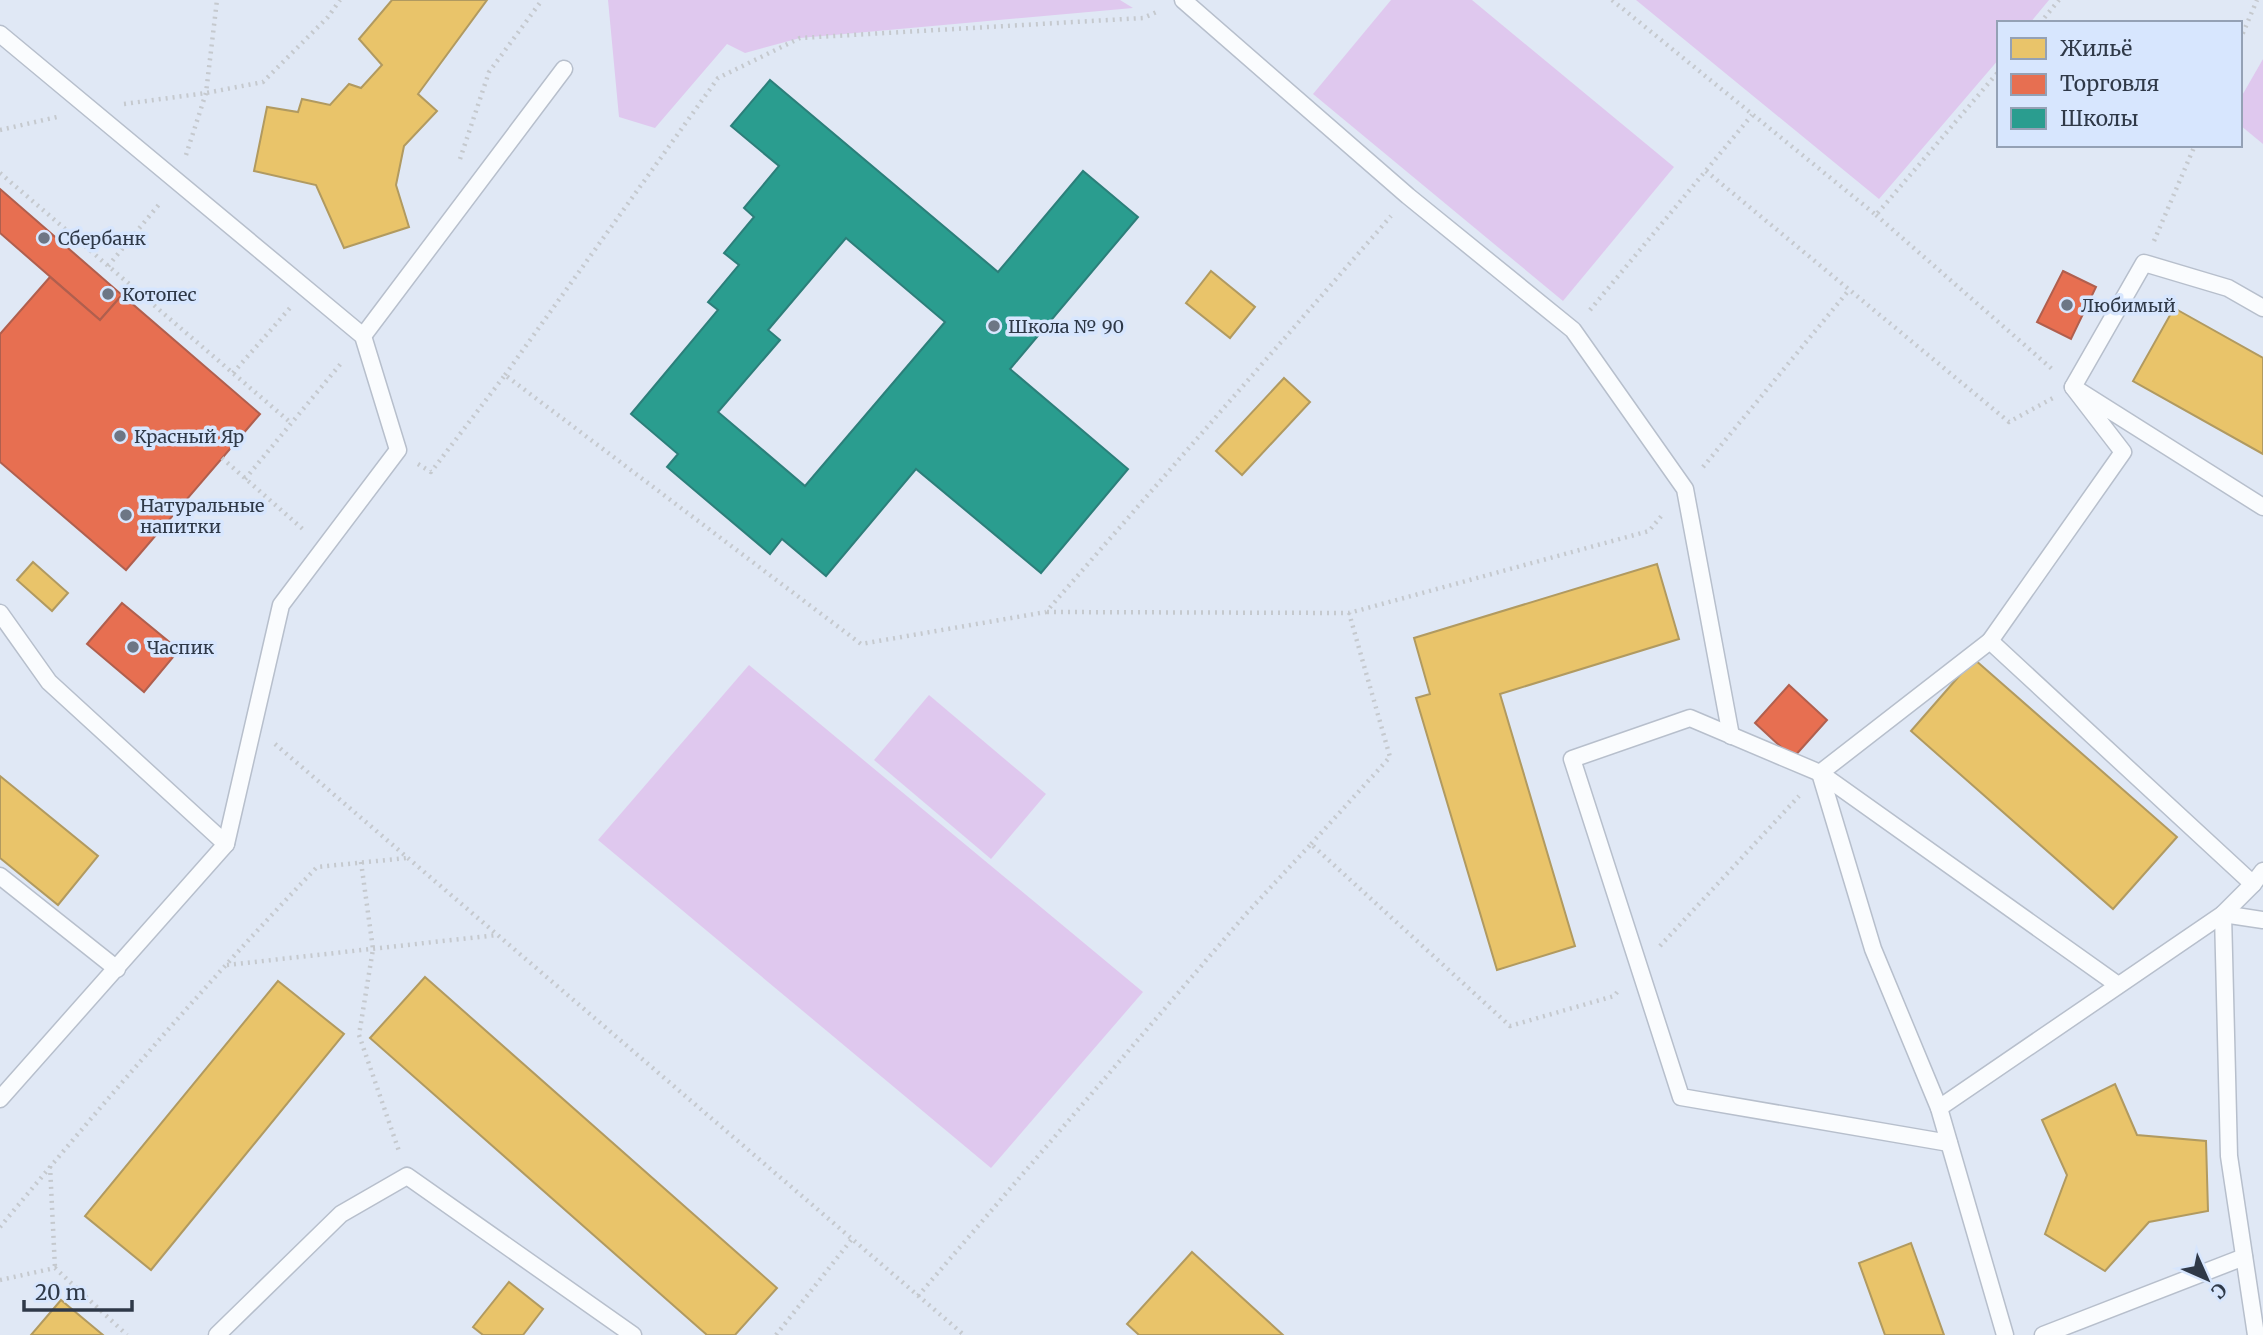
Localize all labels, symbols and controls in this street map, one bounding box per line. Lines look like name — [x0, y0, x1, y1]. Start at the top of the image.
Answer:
legend — [1997, 21, 2242, 147]
text: Жильё — [2060, 35, 2132, 62]
text: Торговля — [2060, 70, 2159, 97]
text: Школы — [2060, 105, 2138, 132]
place label: Сбербанк — [58, 227, 146, 250]
marker: Сбербанк — [36, 230, 52, 246]
place label: Котопес — [122, 283, 197, 306]
marker: Котопес — [100, 286, 116, 302]
place label: Любимый — [2081, 294, 2176, 317]
marker: Любимый — [2059, 297, 2075, 313]
place label: Школа № 90 — [1008, 315, 1124, 338]
marker: Школа № 90 — [986, 318, 1002, 334]
place label: Красный Яр — [134, 425, 244, 448]
marker: Красный Яр — [112, 428, 128, 444]
place label: Натуральные напитки — [140, 494, 264, 538]
marker: Натуральные напитки — [118, 507, 134, 523]
place label: Часпик — [147, 636, 215, 659]
marker: Часпик — [125, 639, 141, 655]
north arrow — [2172, 1244, 2242, 1314]
scale bar — [24, 1268, 133, 1312]
text: С — [2206, 1278, 2232, 1304]
text: 20 m — [35, 1279, 87, 1306]

